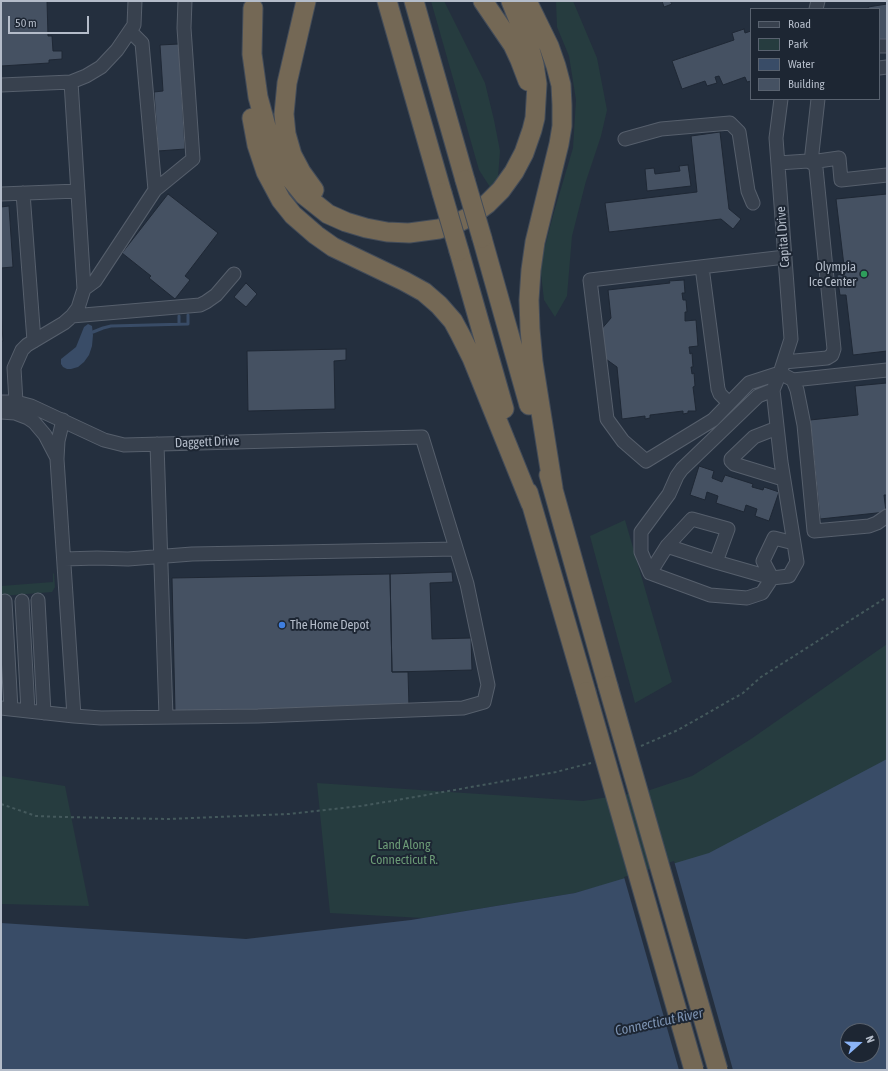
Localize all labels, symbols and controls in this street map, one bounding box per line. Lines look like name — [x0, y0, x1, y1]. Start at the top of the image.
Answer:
scale bar — [10, 8, 91, 34]
legend — [750, 8, 880, 100]
text: 50 m — [15, 16, 37, 30]
text: Road — [788, 17, 811, 31]
text: Park — [788, 37, 808, 51]
text: Water — [788, 57, 814, 71]
text: Building — [788, 77, 825, 91]
street label: Capital Drive — [773, 206, 793, 268]
place label: Olympia Ice Center — [809, 259, 856, 290]
marker: Olympia Ice Center — [859, 269, 869, 279]
street label: Daggett Drive — [175, 433, 239, 451]
place label: The Home Depot — [290, 617, 369, 633]
marker: The Home Depot — [277, 620, 287, 630]
park label: Land Along Connecticut R. — [370, 837, 438, 868]
water label: Connecticut River — [614, 1005, 704, 1039]
north arrow — [840, 1023, 880, 1063]
text: N — [864, 1034, 877, 1044]

